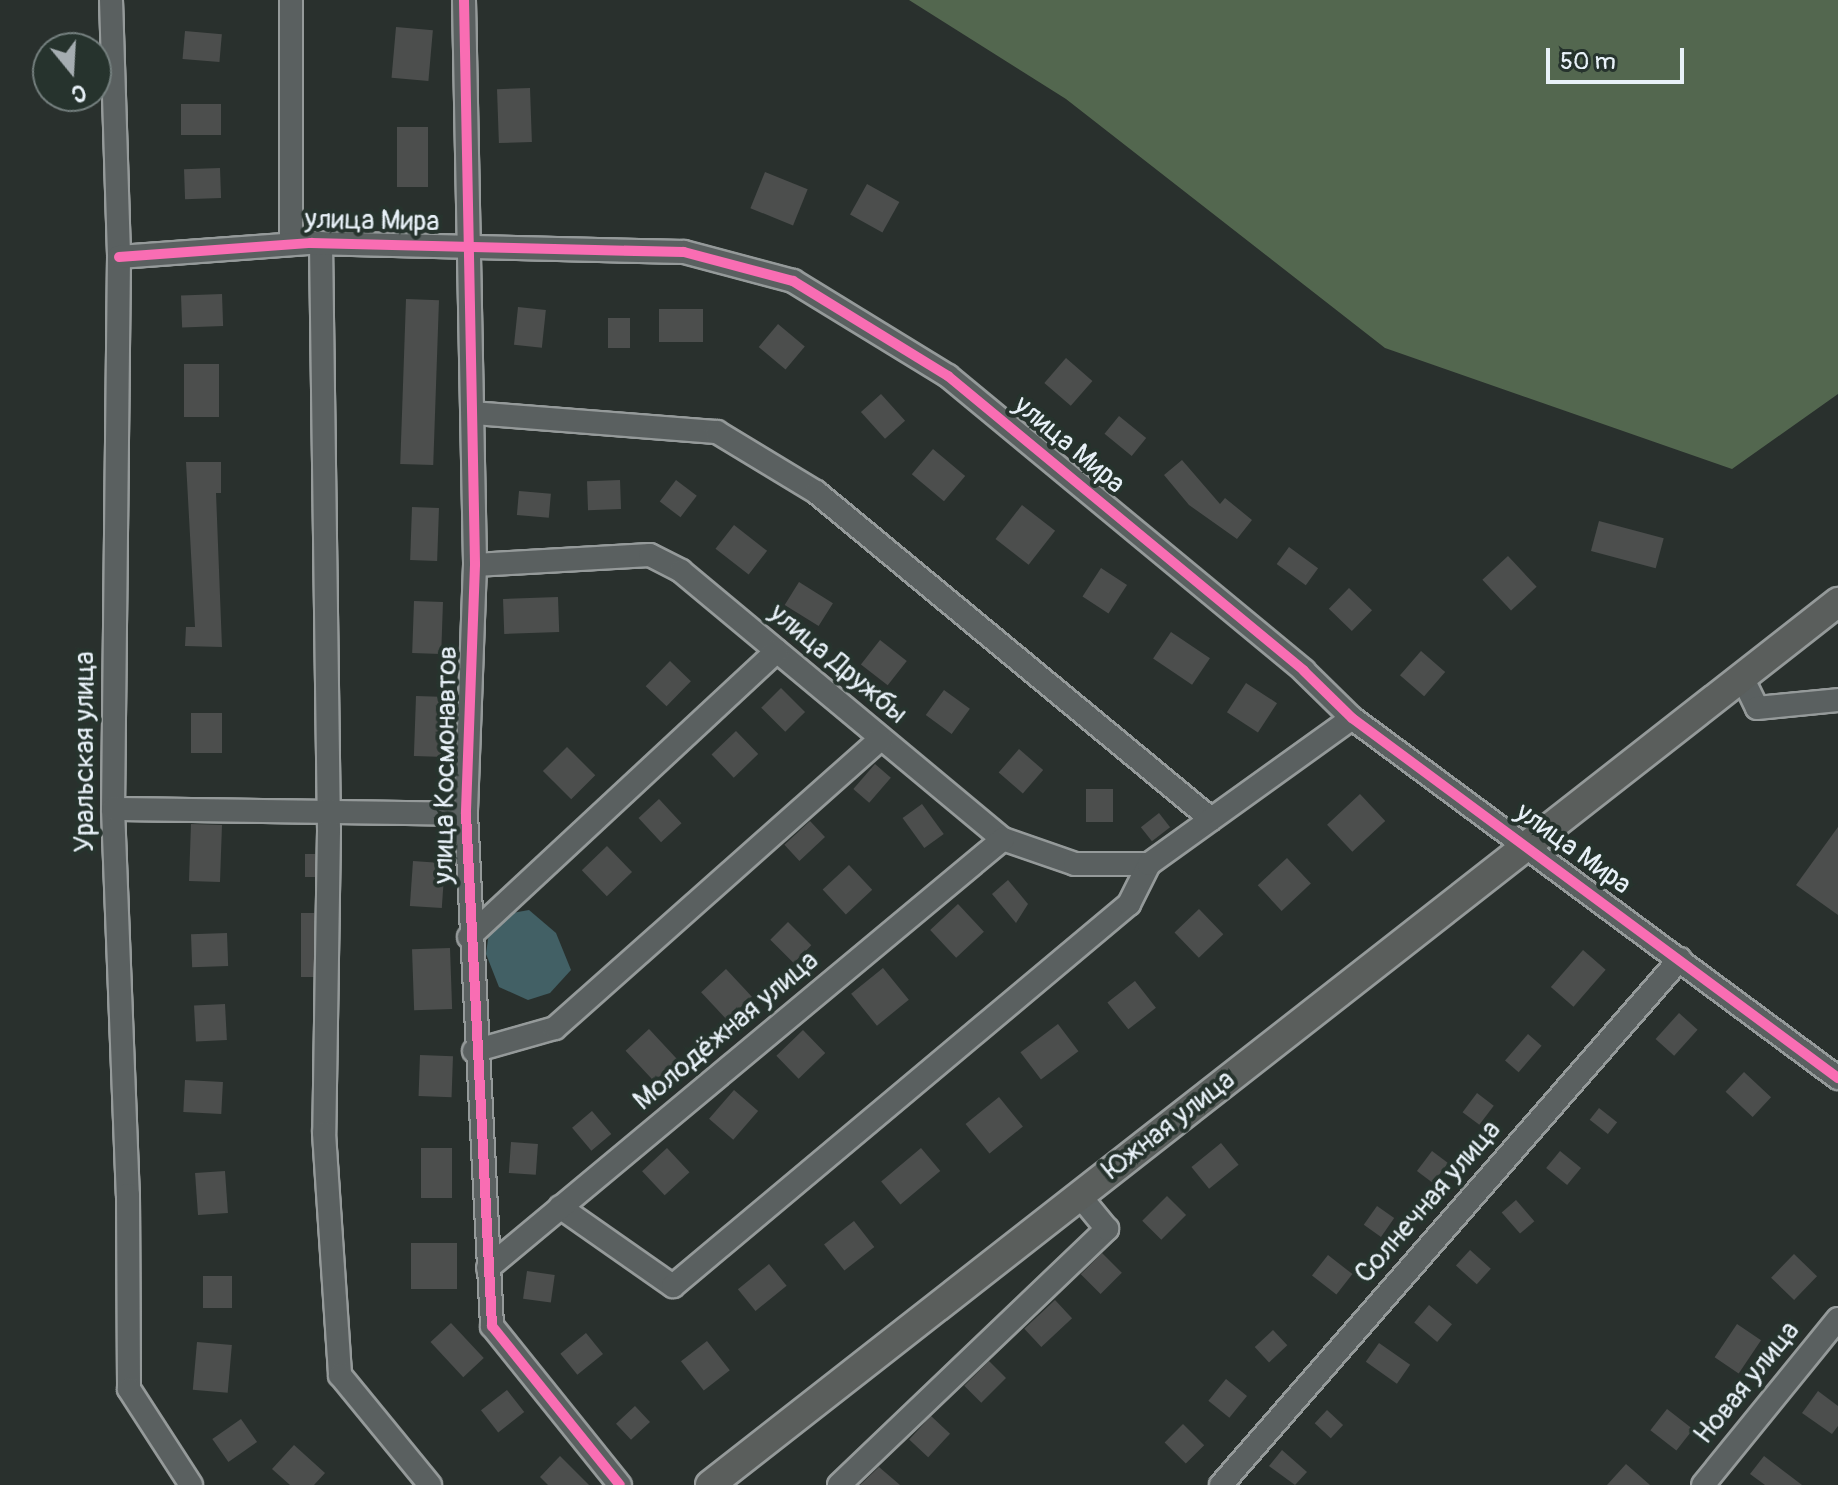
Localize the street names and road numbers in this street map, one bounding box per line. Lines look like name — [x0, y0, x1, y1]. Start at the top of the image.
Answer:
street label: улица Мира — [304, 203, 440, 239]
street label: улица Мира — [1007, 389, 1131, 501]
street label: улица Дружбы — [762, 597, 914, 731]
street label: улица Космонавтов — [427, 646, 465, 884]
street label: Уральская улица — [68, 651, 102, 853]
street label: улица Мира — [1509, 796, 1637, 902]
street label: Молодёжная улица — [627, 944, 825, 1118]
street label: Южная улица — [1096, 1063, 1242, 1187]
street label: Солнечная улица — [1348, 1114, 1508, 1290]
street label: Новая улица — [1687, 1315, 1807, 1451]

